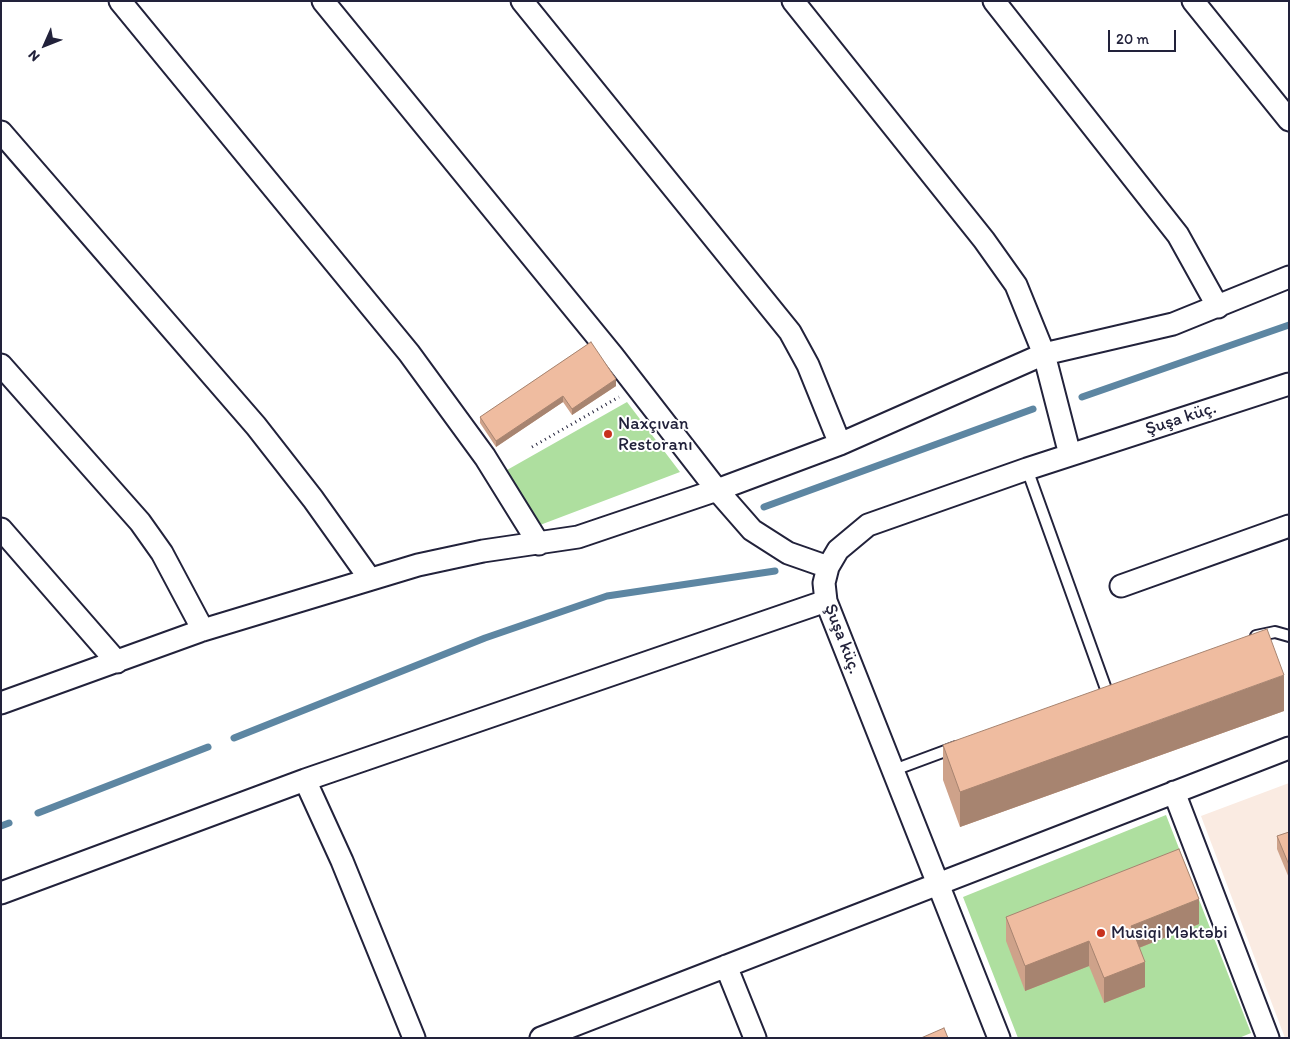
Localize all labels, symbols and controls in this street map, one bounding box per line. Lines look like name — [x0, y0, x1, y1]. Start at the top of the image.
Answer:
north arrow — [20, 20, 70, 70]
scale bar — [1110, 20, 1178, 52]
text: 20 m — [1116, 30, 1149, 48]
text: N — [24, 46, 43, 65]
street label: Şuşa küç. — [1143, 397, 1219, 441]
place label: Naxçıvan Restoranı — [618, 413, 693, 456]
marker: Naxçıvan Restoranı — [602, 428, 614, 440]
street label: Şuşa küç. — [819, 601, 865, 677]
place label: Musiqi Məktəbi — [1111, 922, 1228, 944]
marker: Musiqi Məktəbi — [1095, 927, 1107, 939]

